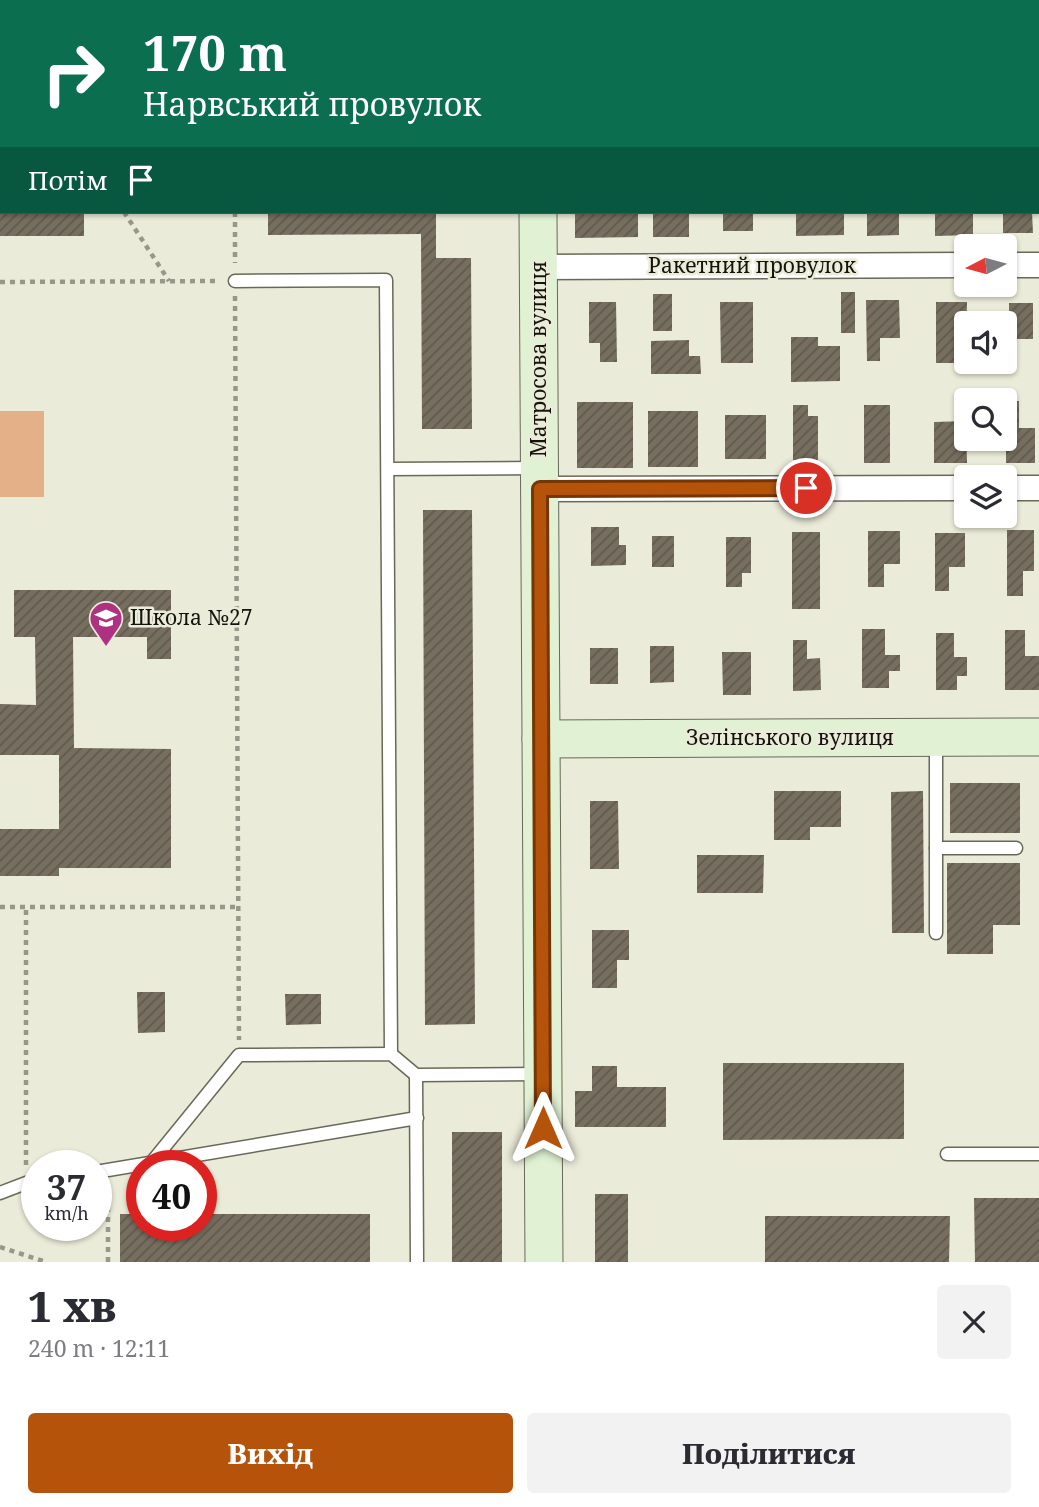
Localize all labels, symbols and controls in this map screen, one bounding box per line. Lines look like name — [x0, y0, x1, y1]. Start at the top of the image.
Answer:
text: 170 m — [143, 19, 287, 85]
icon: right — [28, 28, 119, 119]
text: Нарвський провулок — [143, 82, 481, 125]
icon: arrive — [122, 161, 160, 199]
text: Потім — [28, 162, 108, 198]
north arrow — [954, 234, 1017, 298]
map controls — [954, 234, 1017, 528]
street label: Ракетний провулок — [648, 251, 856, 279]
street label: Матросова вулиця — [524, 261, 552, 457]
button: sound — [954, 311, 1017, 374]
button: search — [954, 388, 1017, 451]
pin — [776, 458, 836, 518]
button: layers — [954, 465, 1017, 528]
icon: arrive — [787, 469, 825, 507]
school or university icon: Школа №27 — [87, 599, 125, 648]
place label: Школа №27 — [130, 603, 252, 631]
street label: Зелінського вулиця — [686, 723, 894, 751]
position arrow — [506, 1091, 580, 1165]
speed limit sign: 40 — [126, 1150, 217, 1241]
text: 37 — [47, 1163, 86, 1210]
text: km/h — [44, 1201, 89, 1225]
text: 1 хв — [28, 1277, 116, 1334]
button: close — [937, 1285, 1011, 1359]
text: 240 m · 12:11 — [28, 1332, 170, 1364]
button: Вихід — [28, 1413, 513, 1493]
button: Поділитися — [527, 1413, 1011, 1493]

